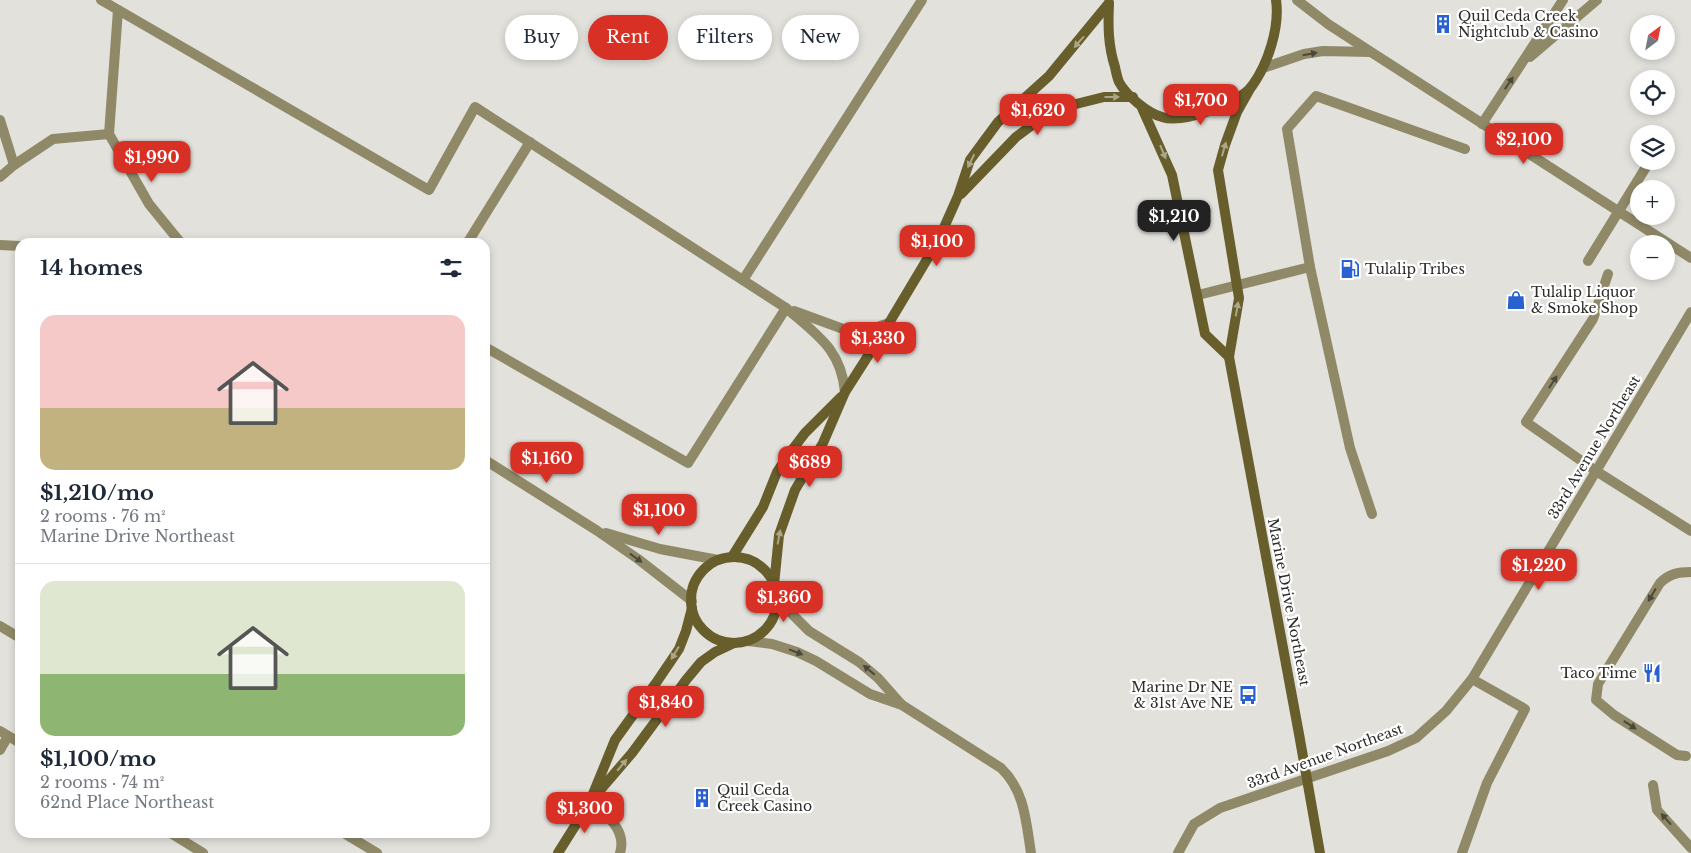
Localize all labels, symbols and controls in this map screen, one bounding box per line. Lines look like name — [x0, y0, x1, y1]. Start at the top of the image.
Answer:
place label: Quil Ceda Creek Nightclub & Casino — [1458, 7, 1598, 41]
building icon: Quil Ceda Creek Nightclub & Casino — [1432, 13, 1454, 35]
chip: Buy — [505, 15, 578, 60]
chip: Rent — [588, 15, 668, 60]
chip: Filters — [678, 15, 772, 60]
chip: New — [782, 15, 859, 60]
north arrow — [1630, 15, 1675, 60]
map controls — [1630, 15, 1675, 280]
one-way arrow — [1073, 35, 1084, 48]
one-way arrow — [1302, 49, 1318, 57]
button: locate — [1630, 70, 1675, 115]
one-way arrow — [1504, 76, 1514, 90]
pin: $1,700 — [1160, 84, 1242, 126]
text: $1,700 — [1174, 90, 1228, 110]
one-way arrow — [1104, 93, 1120, 101]
pin: $1,620 — [997, 94, 1079, 136]
text: $1,620 — [1011, 100, 1065, 120]
pin: $2,100 — [1483, 122, 1565, 165]
button: layers — [1630, 125, 1675, 170]
text: $2,100 — [1496, 129, 1552, 149]
pin: $1,990 — [111, 140, 193, 183]
one-way arrow — [1220, 142, 1228, 157]
one-way arrow — [1159, 145, 1167, 159]
text: $1,990 — [124, 147, 180, 167]
one-way arrow — [966, 154, 975, 169]
button: + — [1630, 180, 1675, 225]
pin: $1,210 — [1133, 200, 1215, 242]
text: $1,210 — [1149, 206, 1199, 226]
pin: $1,100 — [896, 224, 978, 267]
text: $1,100 — [911, 231, 963, 251]
button: − — [1630, 235, 1675, 280]
icon: filters — [437, 254, 465, 282]
text: 14 homes — [40, 255, 143, 281]
fuel station icon: Tulalip Tribes — [1339, 258, 1361, 280]
place label: Tulalip Tribes — [1365, 260, 1465, 278]
place label: Tulalip Liquor & Smoke Shop — [1531, 283, 1638, 317]
shop icon: Tulalip Liquor & Smoke Shop — [1505, 289, 1527, 311]
one-way arrow — [1234, 301, 1242, 317]
pin: $1,330 — [837, 322, 919, 364]
text: $1,330 — [851, 328, 905, 348]
icon: home — [208, 348, 298, 438]
street label: 33rd Avenue Northeast — [1544, 371, 1644, 522]
one-way arrow — [1548, 375, 1558, 388]
pin: $1,160 — [506, 442, 588, 484]
pin: $689 — [780, 446, 840, 488]
text: $1,160 — [521, 448, 573, 468]
text: $689 — [789, 452, 831, 472]
text: $1,210/mo — [40, 480, 154, 506]
pin: $1,100 — [618, 494, 700, 536]
text: $1,100 — [633, 500, 685, 520]
text: 2 rooms · 76 m² — [40, 506, 166, 526]
street label: Marine Drive Northeast — [1264, 517, 1314, 688]
text: Marine Drive Northeast — [40, 526, 235, 546]
one-way arrow — [776, 529, 784, 545]
pin: $1,220 — [1498, 548, 1580, 591]
one-way arrow — [629, 553, 643, 563]
text: $1,220 — [1512, 555, 1566, 575]
pin: $1,360 — [743, 580, 825, 623]
text: $1,360 — [757, 587, 811, 607]
one-way arrow — [1648, 589, 1657, 602]
icon: home — [208, 613, 298, 703]
one-way arrow — [671, 647, 680, 660]
one-way arrow — [788, 649, 803, 656]
restaurant icon: Taco Time — [1641, 662, 1663, 684]
one-way arrow — [862, 664, 875, 675]
place label: Taco Time — [1561, 664, 1637, 682]
place label: Marine Dr NE & 31st Ave NE — [1131, 678, 1233, 712]
bus stop icon: Marine Dr NE & 31st Ave NE — [1237, 684, 1259, 706]
pin: $1,840 — [625, 686, 707, 728]
text: $1,840 — [639, 692, 693, 712]
street label: 33rd Avenue Northeast — [1245, 719, 1406, 793]
one-way arrow — [1623, 720, 1637, 730]
text: $1,100/mo — [40, 746, 156, 772]
one-way arrow — [616, 759, 627, 772]
text: 2 rooms · 74 m² — [40, 772, 164, 792]
place label: Quil Ceda Creek Casino — [717, 781, 812, 815]
building icon: Quil Ceda Creek Casino — [691, 787, 713, 809]
text: 62nd Place Northeast — [40, 792, 214, 812]
pin: $1,300 — [544, 792, 626, 834]
text: $1,300 — [557, 798, 613, 818]
one-way arrow — [1660, 813, 1671, 826]

